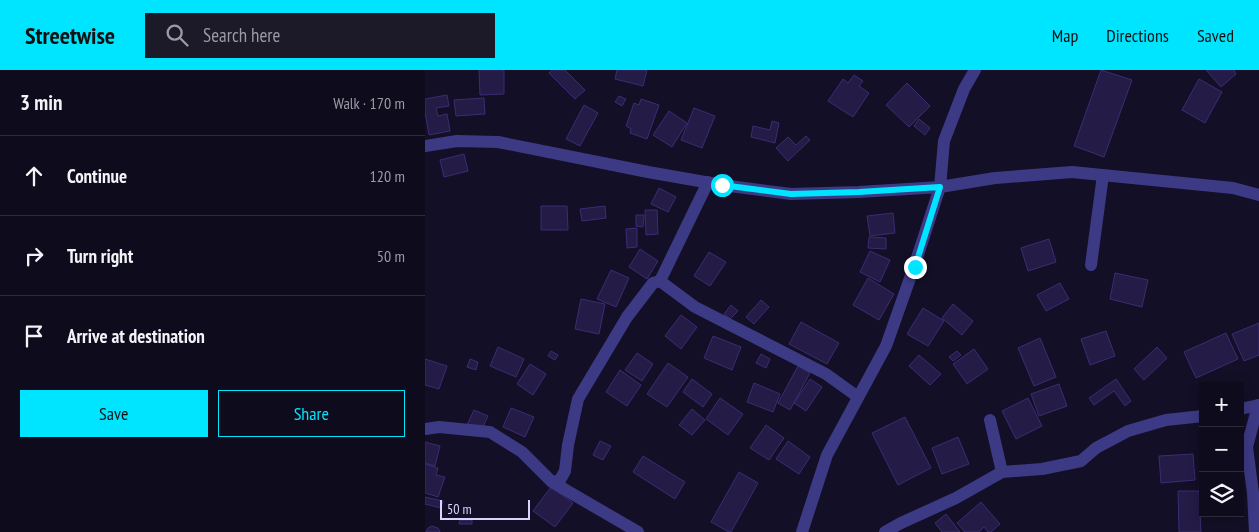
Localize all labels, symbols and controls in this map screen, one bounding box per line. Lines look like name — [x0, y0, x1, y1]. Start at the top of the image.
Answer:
search box — [145, 13, 495, 58]
text: Streetwise — [25, 20, 115, 51]
icon: search — [163, 21, 191, 49]
text: Search here — [203, 23, 280, 47]
text: Map — [1052, 24, 1078, 47]
text: Directions — [1106, 24, 1169, 47]
text: Saved — [1197, 24, 1234, 47]
text: 3 min — [20, 89, 62, 116]
text: Walk · 170 m — [333, 93, 405, 113]
icon: ahead — [20, 162, 48, 190]
text: Continue — [67, 164, 127, 188]
text: 120 m — [370, 166, 405, 186]
route start — [711, 174, 734, 197]
icon: right — [20, 242, 48, 270]
text: Turn right — [67, 244, 133, 268]
text: 50 m — [377, 246, 405, 266]
route end — [904, 256, 927, 279]
icon: arrive — [20, 322, 48, 350]
text: Arrive at destination — [67, 324, 205, 348]
map controls — [1199, 382, 1244, 517]
button: + — [1199, 382, 1244, 427]
button: Save — [20, 390, 208, 437]
button: Share — [218, 390, 405, 437]
button: − — [1199, 427, 1244, 472]
button: layers — [1199, 472, 1244, 517]
scale bar — [440, 497, 530, 520]
text: 50 m — [447, 500, 472, 518]

